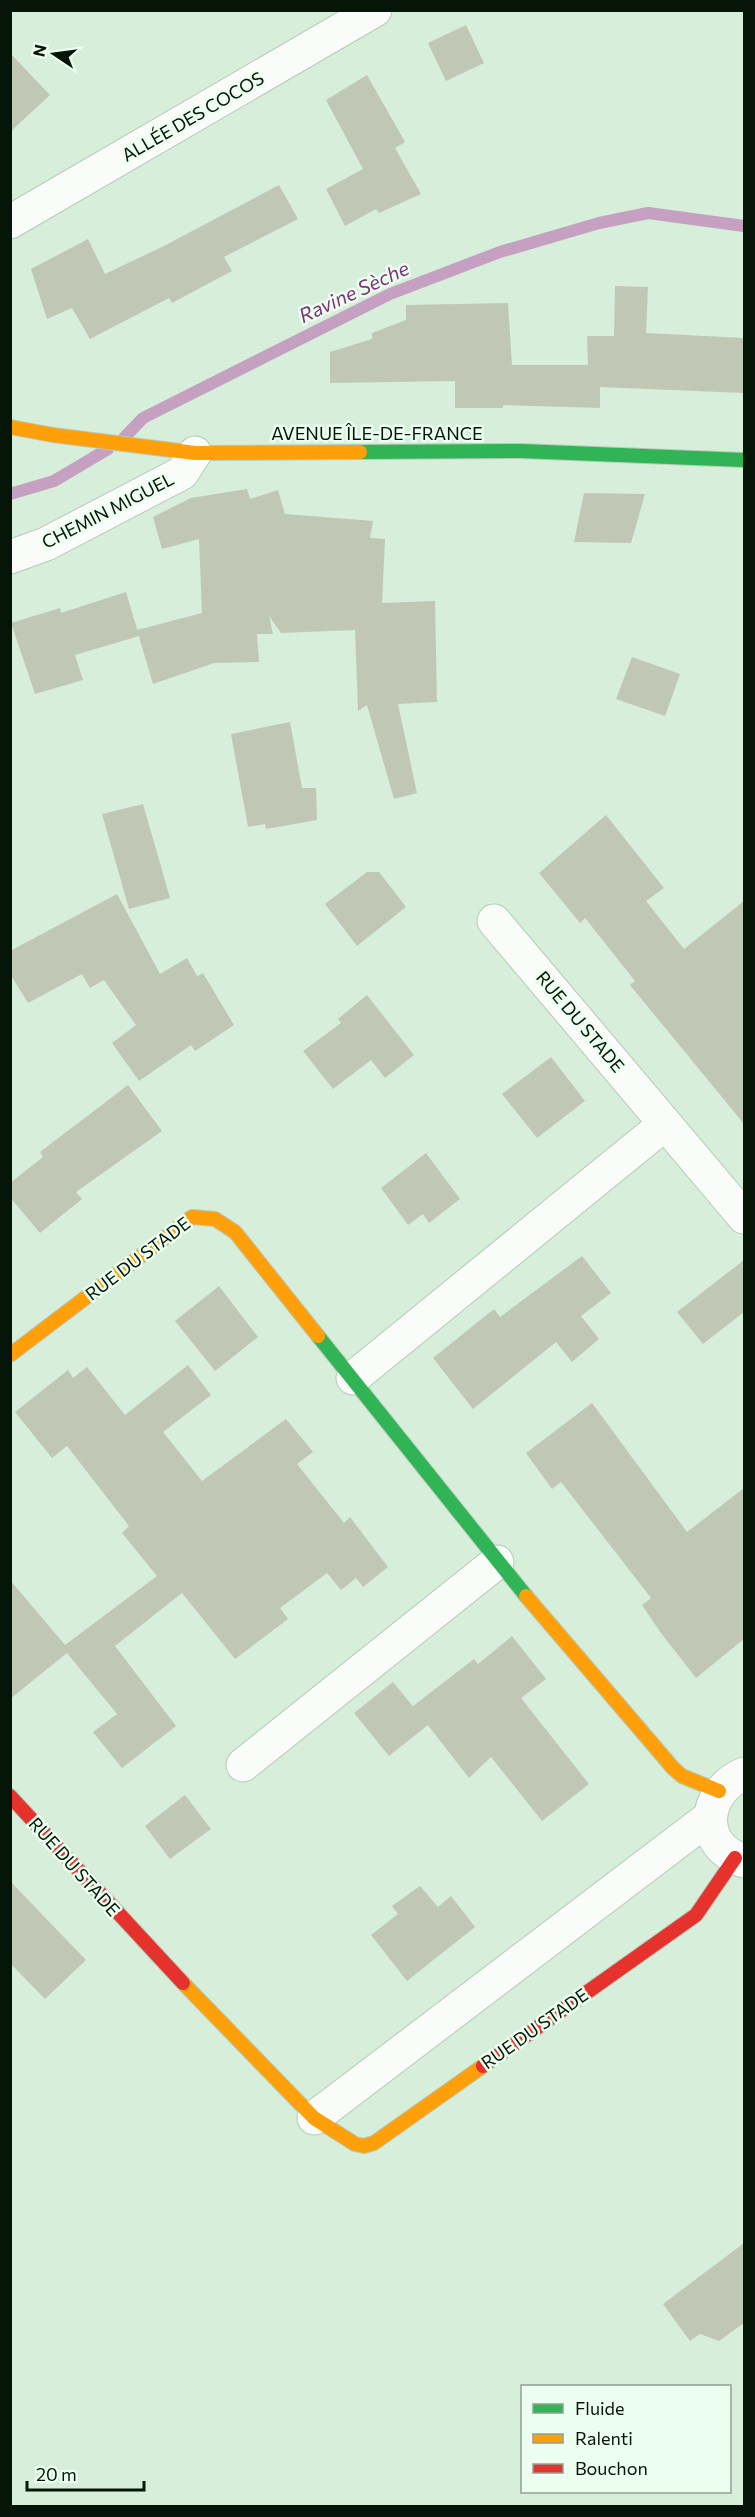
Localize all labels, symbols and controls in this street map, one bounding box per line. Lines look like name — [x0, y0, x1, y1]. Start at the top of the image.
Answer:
north arrow — [24, 24, 84, 84]
text: N — [28, 43, 50, 58]
street label: ALLÉE DES COCOS — [118, 67, 267, 166]
water label: Ravine Sèche — [295, 255, 413, 327]
street label: AVENUE ÎLE-DE-FRANCE — [271, 422, 483, 444]
street label: CHEMIN MIGUEL — [38, 467, 177, 553]
street label: RUE DU STADE — [532, 966, 630, 1076]
street label: RUE DU STADE — [81, 1212, 194, 1305]
street label: RUE DU STADE — [25, 1812, 125, 1920]
street label: RUE DU STADE — [477, 1983, 592, 2073]
legend — [521, 2385, 731, 2493]
text: Fluide — [575, 2397, 624, 2419]
text: Ralenti — [575, 2427, 633, 2449]
scale bar — [27, 2454, 144, 2492]
text: Bouchon — [575, 2457, 648, 2479]
text: 20 m — [36, 2463, 77, 2485]

